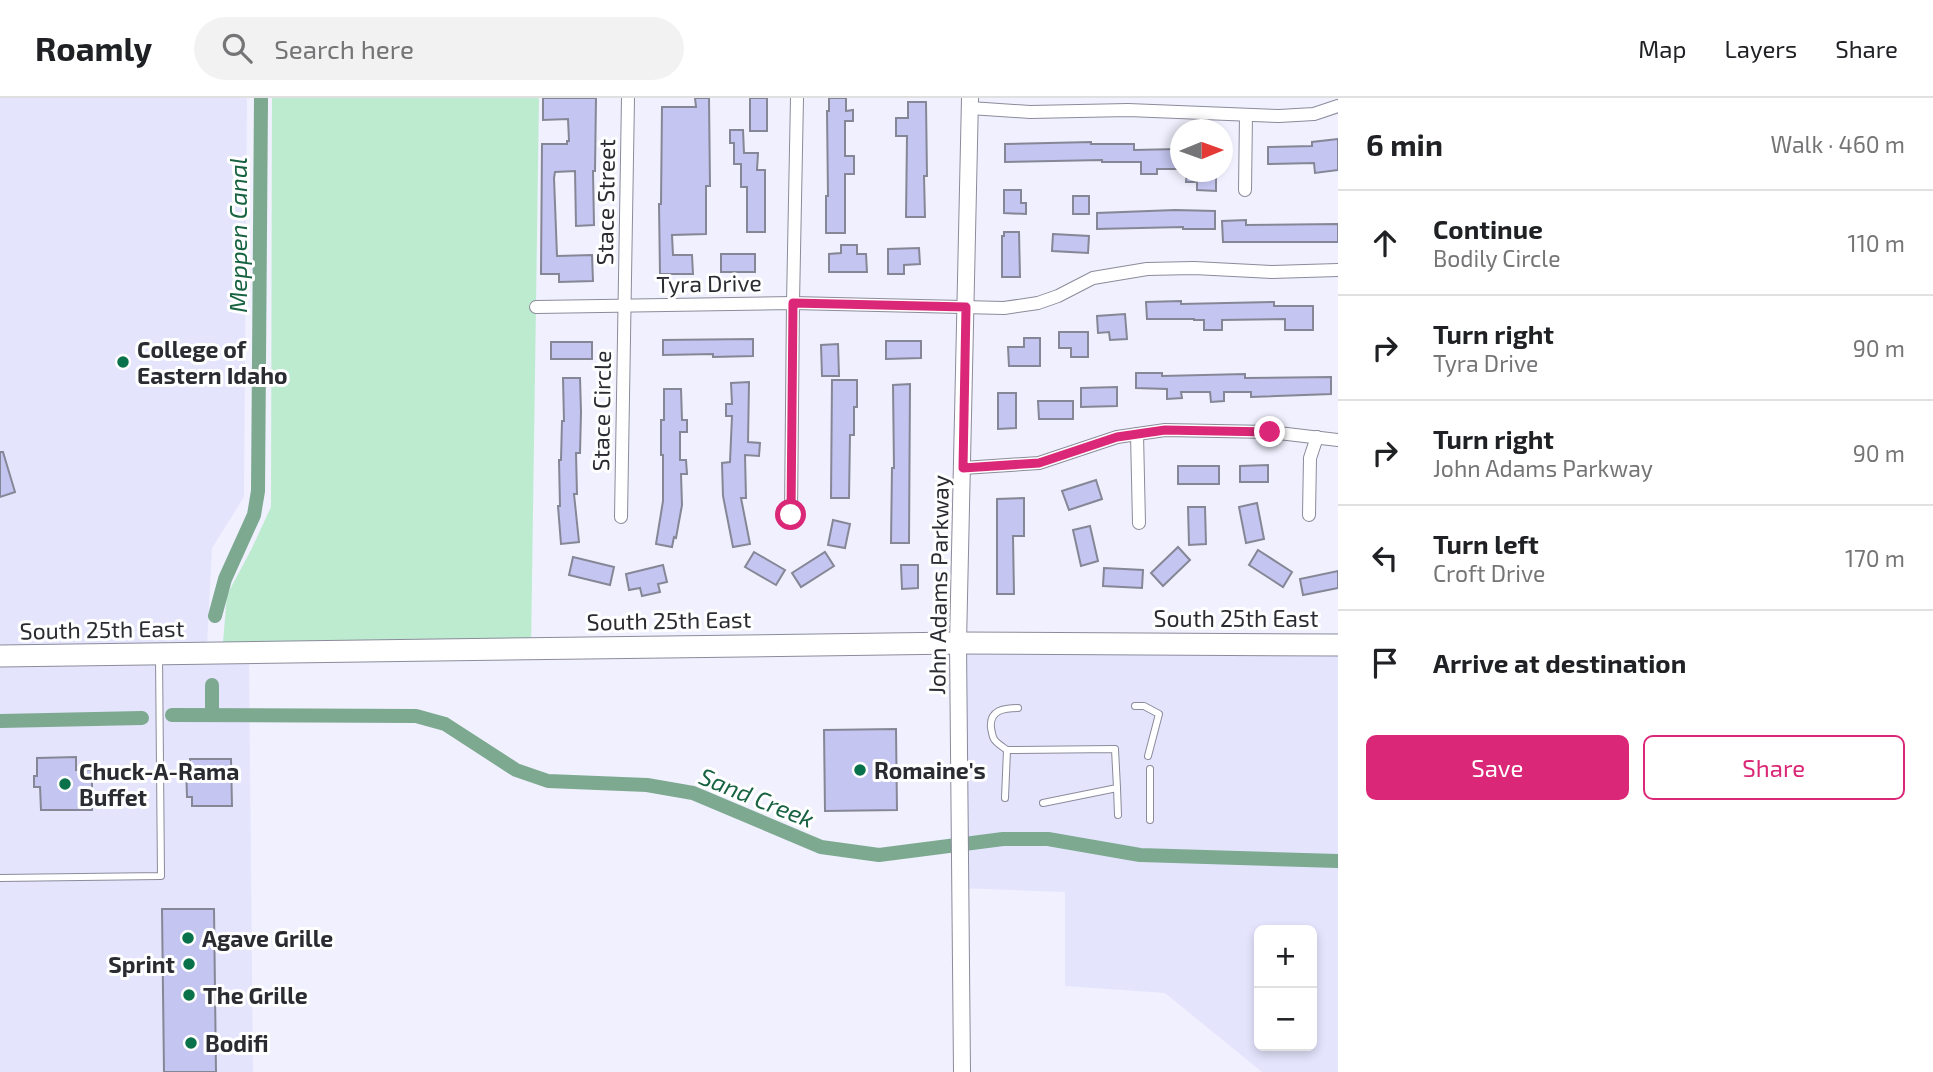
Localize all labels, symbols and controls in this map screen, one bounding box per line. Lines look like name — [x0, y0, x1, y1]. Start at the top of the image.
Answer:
search box — [194, 17, 684, 80]
text: Roamly — [35, 28, 152, 68]
icon: search — [218, 29, 256, 67]
text: Search here — [274, 33, 414, 64]
text: Map — [1638, 34, 1686, 63]
text: Layers — [1724, 34, 1797, 63]
text: Share — [1835, 34, 1898, 63]
north arrow — [1170, 119, 1233, 182]
text: 6 min — [1366, 126, 1443, 162]
text: Walk · 460 m — [1770, 130, 1905, 158]
street label: Stace Street — [590, 138, 620, 266]
water label: Meppen Canal — [223, 157, 252, 313]
text: Continue — [1433, 213, 1543, 244]
icon: ahead — [1366, 224, 1404, 262]
text: 110 m — [1848, 229, 1905, 257]
text: Bodily Circle — [1433, 244, 1561, 272]
street label: Tyra Drive — [656, 268, 762, 298]
text: Turn right — [1433, 318, 1554, 349]
icon: right — [1366, 329, 1404, 367]
text: 90 m — [1853, 334, 1905, 362]
place label: College of Eastern Idaho — [137, 335, 288, 389]
text: Tyra Drive — [1433, 349, 1538, 377]
street label: Stace Circle — [586, 350, 616, 472]
marker: College of Eastern Idaho — [115, 354, 131, 370]
route end — [1254, 416, 1285, 447]
text: Turn right — [1433, 423, 1554, 454]
icon: right — [1366, 434, 1404, 472]
text: 90 m — [1853, 439, 1905, 467]
text: John Adams Parkway — [1433, 454, 1653, 482]
street label: John Adams Parkway — [922, 475, 954, 695]
route start — [775, 499, 806, 530]
text: Turn left — [1433, 528, 1539, 559]
icon: left — [1366, 539, 1404, 577]
text: 170 m — [1845, 544, 1905, 572]
text: Croft Drive — [1433, 559, 1545, 587]
street label: South 25th East — [1154, 604, 1319, 632]
street label: South 25th East — [586, 605, 752, 635]
street label: South 25th East — [19, 614, 185, 644]
icon: arrive — [1366, 644, 1404, 682]
text: Arrive at destination — [1433, 647, 1686, 678]
button: Save — [1366, 735, 1629, 800]
button: Share — [1643, 735, 1905, 800]
place label: Romaine's — [874, 756, 986, 784]
place label: Chuck-A-Rama Buffet — [79, 757, 239, 811]
water label: Sand Creek — [695, 761, 819, 833]
marker: Romaine's — [852, 762, 868, 778]
marker: Chuck-A-Rama Buffet — [57, 776, 73, 792]
place label: Agave Grille — [202, 924, 333, 952]
map controls — [1254, 925, 1317, 1051]
button: + — [1254, 925, 1317, 988]
marker: Agave Grille — [180, 930, 196, 946]
place label: Sprint — [108, 950, 175, 978]
marker: Sprint — [181, 956, 197, 972]
place label: The Grille — [203, 981, 308, 1009]
marker: The Grille — [181, 987, 197, 1003]
button: − — [1254, 988, 1317, 1051]
place label: Bodifi — [205, 1029, 269, 1057]
marker: Bodifi — [183, 1035, 199, 1051]

